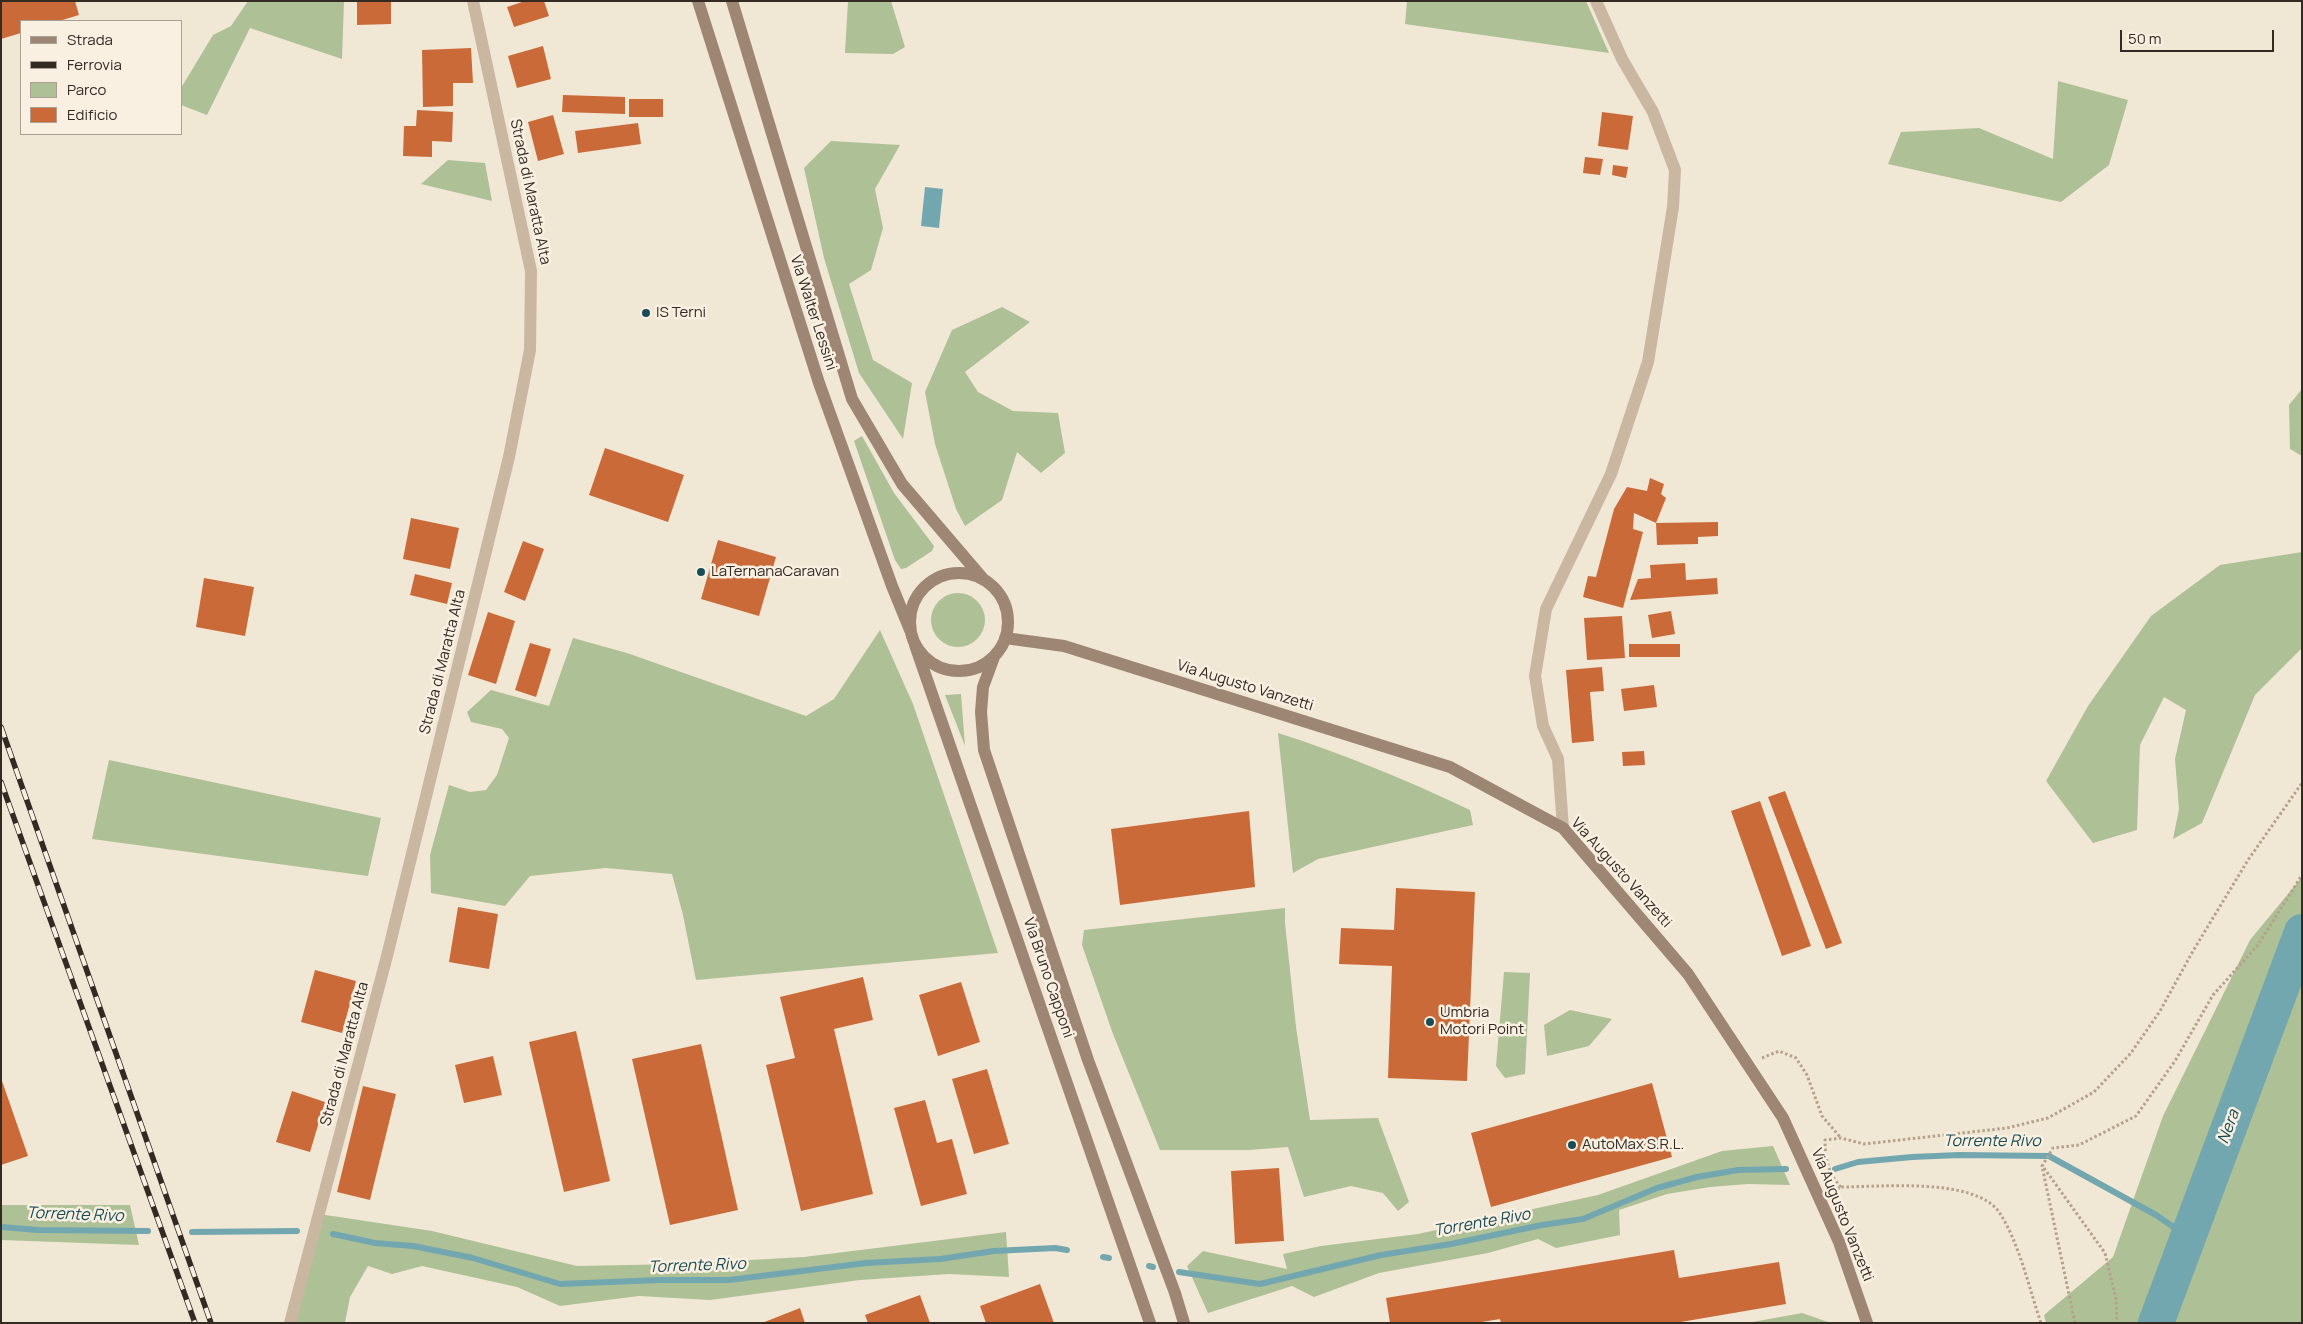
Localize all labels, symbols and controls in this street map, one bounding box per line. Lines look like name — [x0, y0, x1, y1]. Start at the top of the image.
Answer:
legend — [20, 20, 182, 135]
scale bar — [2123, 20, 2277, 52]
text: 50 m — [2128, 28, 2162, 49]
text: Strada — [67, 29, 113, 50]
text: Ferrovia — [67, 54, 122, 75]
text: Parco — [67, 79, 106, 100]
text: Edificio — [67, 104, 117, 125]
street label: Strada di Maratta Alta — [506, 118, 554, 266]
street label: Via Walter Lessini — [786, 253, 840, 373]
place label: IS Terni — [656, 304, 706, 322]
marker: IS Terni — [640, 307, 652, 319]
place label: LaTernanaCaravan — [711, 563, 839, 581]
marker: LaTernanaCaravan — [695, 566, 707, 578]
street label: Strada di Maratta Alta — [416, 588, 470, 736]
street label: Via Augusto Vanzetti — [1175, 657, 1315, 715]
street label: Via Augusto Vanzetti — [1567, 814, 1675, 932]
street label: Via Bruno Capponi — [1019, 916, 1077, 1040]
street label: Strada di Maratta Alta — [317, 980, 373, 1128]
place label: Umbria Motori Point — [1440, 1004, 1524, 1039]
marker: Umbria Motori Point — [1424, 1016, 1436, 1028]
water label: Nera — [2214, 1107, 2244, 1147]
water label: Torrente Rivo — [1943, 1132, 2041, 1152]
place label: AutoMax S.R.L. — [1582, 1136, 1684, 1154]
marker: AutoMax S.R.L. — [1566, 1139, 1578, 1151]
street label: Via Augusto Vanzetti — [1807, 1146, 1877, 1284]
water label: Torrente Rivo — [26, 1204, 124, 1226]
water label: Torrente Rivo — [1432, 1205, 1532, 1241]
water label: Torrente Rivo — [648, 1255, 746, 1277]

